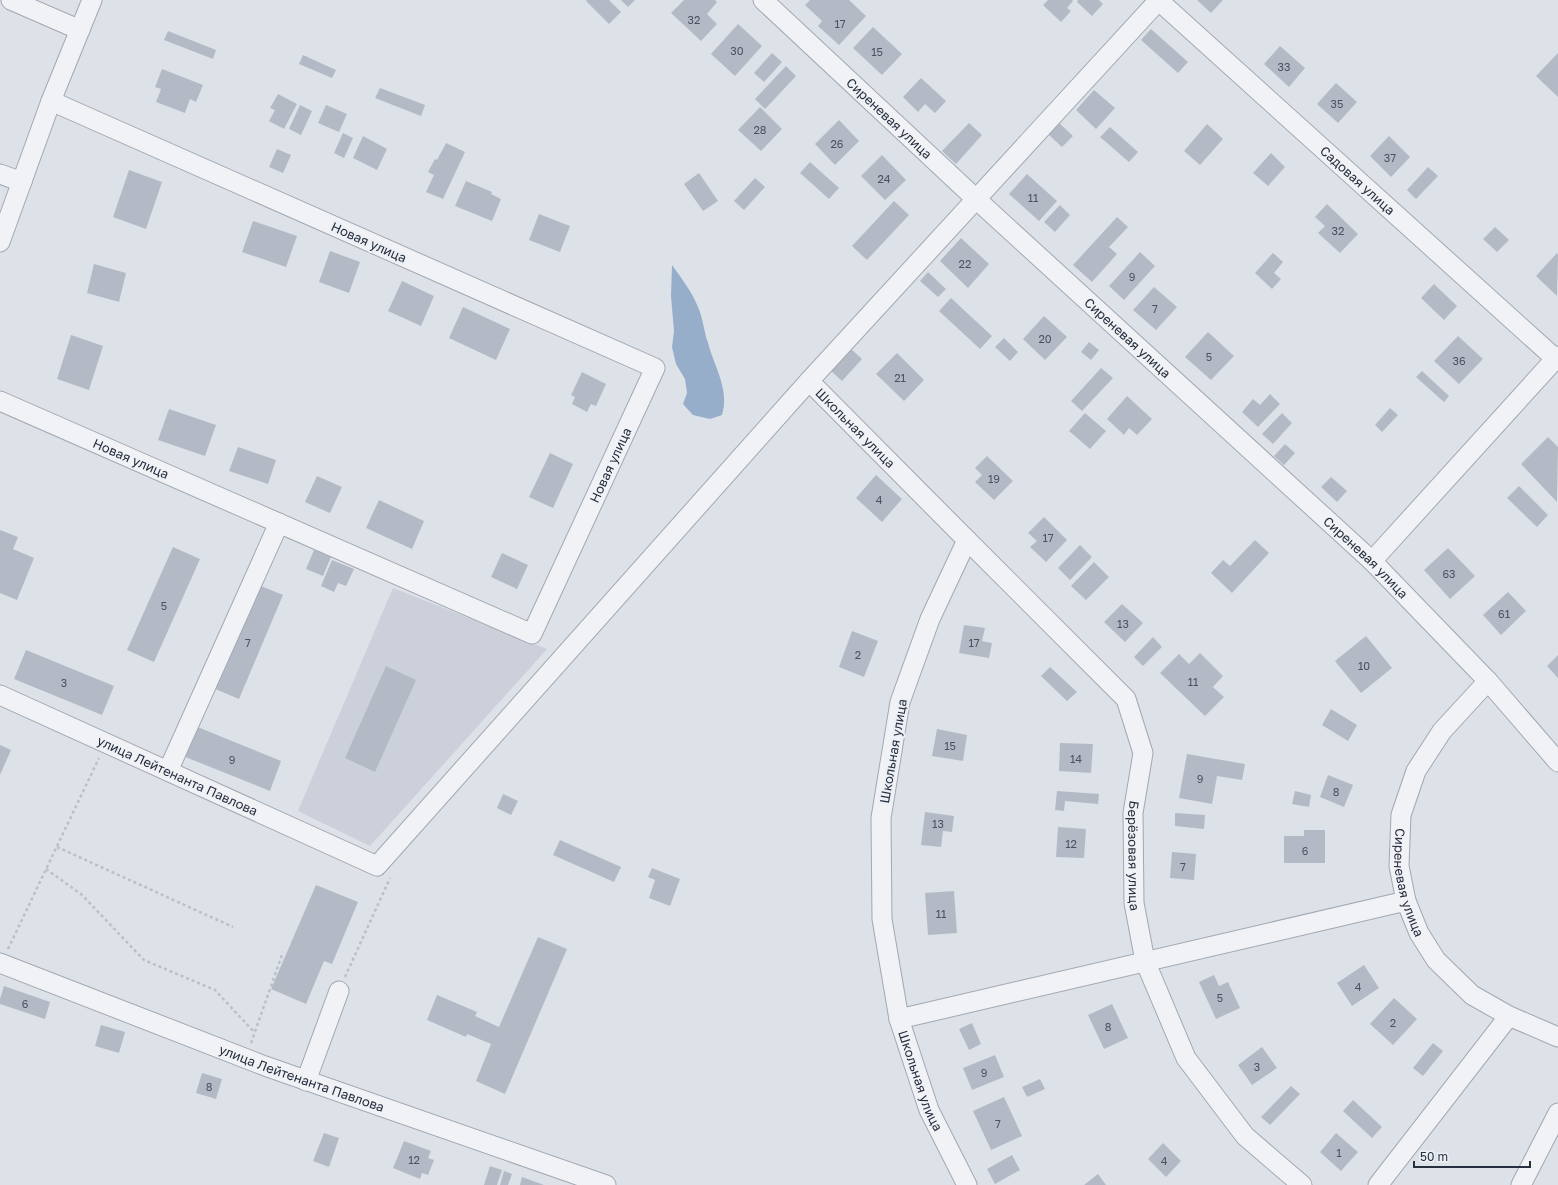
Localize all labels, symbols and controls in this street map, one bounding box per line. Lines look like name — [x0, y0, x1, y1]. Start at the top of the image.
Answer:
house number: 32 — [688, 13, 700, 26]
house number: 17 — [834, 17, 846, 30]
house number: 30 — [730, 44, 744, 57]
house number: 15 — [871, 45, 883, 58]
house number: 33 — [1278, 60, 1290, 73]
street label: Сиреневая улица — [843, 74, 936, 162]
house number: 35 — [1331, 97, 1343, 110]
house number: 28 — [753, 123, 767, 136]
house number: 26 — [830, 137, 844, 150]
street label: Садовая улица — [1317, 142, 1398, 218]
house number: 37 — [1384, 151, 1396, 164]
house number: 24 — [877, 172, 891, 185]
house number: 11 — [1028, 191, 1038, 204]
street label: Новая улица — [329, 218, 409, 266]
house number: 32 — [1332, 224, 1344, 237]
house number: 22 — [959, 257, 971, 270]
house number: 9 — [1129, 270, 1135, 283]
street label: Сиреневая улица — [1081, 294, 1174, 381]
house number: 7 — [1152, 302, 1158, 315]
house number: 20 — [1038, 332, 1052, 345]
house number: 5 — [1206, 350, 1212, 363]
house number: 36 — [1452, 354, 1466, 367]
house number: 21 — [894, 371, 906, 384]
street label: Школьная улица — [812, 385, 899, 471]
street label: Новая улица — [586, 425, 634, 505]
street label: Новая улица — [91, 435, 171, 482]
house number: 19 — [988, 472, 1000, 485]
house number: 4 — [876, 493, 883, 506]
street label: Сиреневая улица — [1320, 513, 1412, 602]
house number: 17 — [1042, 531, 1054, 544]
house number: 63 — [1442, 567, 1456, 580]
house number: 5 — [161, 599, 167, 612]
house number: 61 — [1498, 607, 1510, 620]
house number: 13 — [1117, 617, 1129, 630]
house number: 7 — [245, 636, 251, 649]
house number: 17 — [968, 636, 980, 649]
house number: 2 — [855, 648, 861, 661]
house number: 10 — [1358, 659, 1370, 672]
house number: 11 — [1188, 675, 1198, 688]
house number: 3 — [61, 676, 67, 689]
street label: Школьная улица — [876, 697, 910, 805]
street label: улица Лейтенанта Павлова — [95, 732, 260, 819]
house number: 15 — [944, 739, 956, 752]
house number: 14 — [1070, 752, 1082, 765]
house number: 9 — [229, 753, 235, 766]
house number: 9 — [1197, 772, 1203, 785]
house number: 8 — [1333, 785, 1340, 798]
street label: Берёзовая улица — [1125, 800, 1143, 912]
house number: 13 — [932, 817, 944, 830]
street label: Сиреневая улица — [1391, 828, 1428, 939]
house number: 12 — [1065, 837, 1077, 850]
house number: 6 — [1302, 844, 1309, 857]
house number: 7 — [1180, 860, 1186, 873]
house number: 11 — [936, 907, 946, 920]
house number: 4 — [1355, 980, 1362, 993]
house number: 5 — [1217, 991, 1223, 1004]
house number: 6 — [22, 997, 29, 1010]
house number: 2 — [1390, 1016, 1396, 1029]
house number: 8 — [1105, 1020, 1112, 1033]
street label: Школьная улица — [895, 1028, 946, 1134]
street label: улица Лейтенанта Павлова — [217, 1041, 387, 1115]
house number: 3 — [1254, 1060, 1260, 1073]
house number: 9 — [981, 1066, 987, 1079]
house number: 8 — [206, 1080, 213, 1093]
house number: 7 — [995, 1117, 1001, 1130]
scale bar — [1414, 1143, 1530, 1169]
house number: 1 — [1336, 1146, 1342, 1159]
text: 50 m — [1420, 1149, 1448, 1164]
house number: 12 — [408, 1153, 420, 1166]
house number: 4 — [1161, 1154, 1168, 1167]

